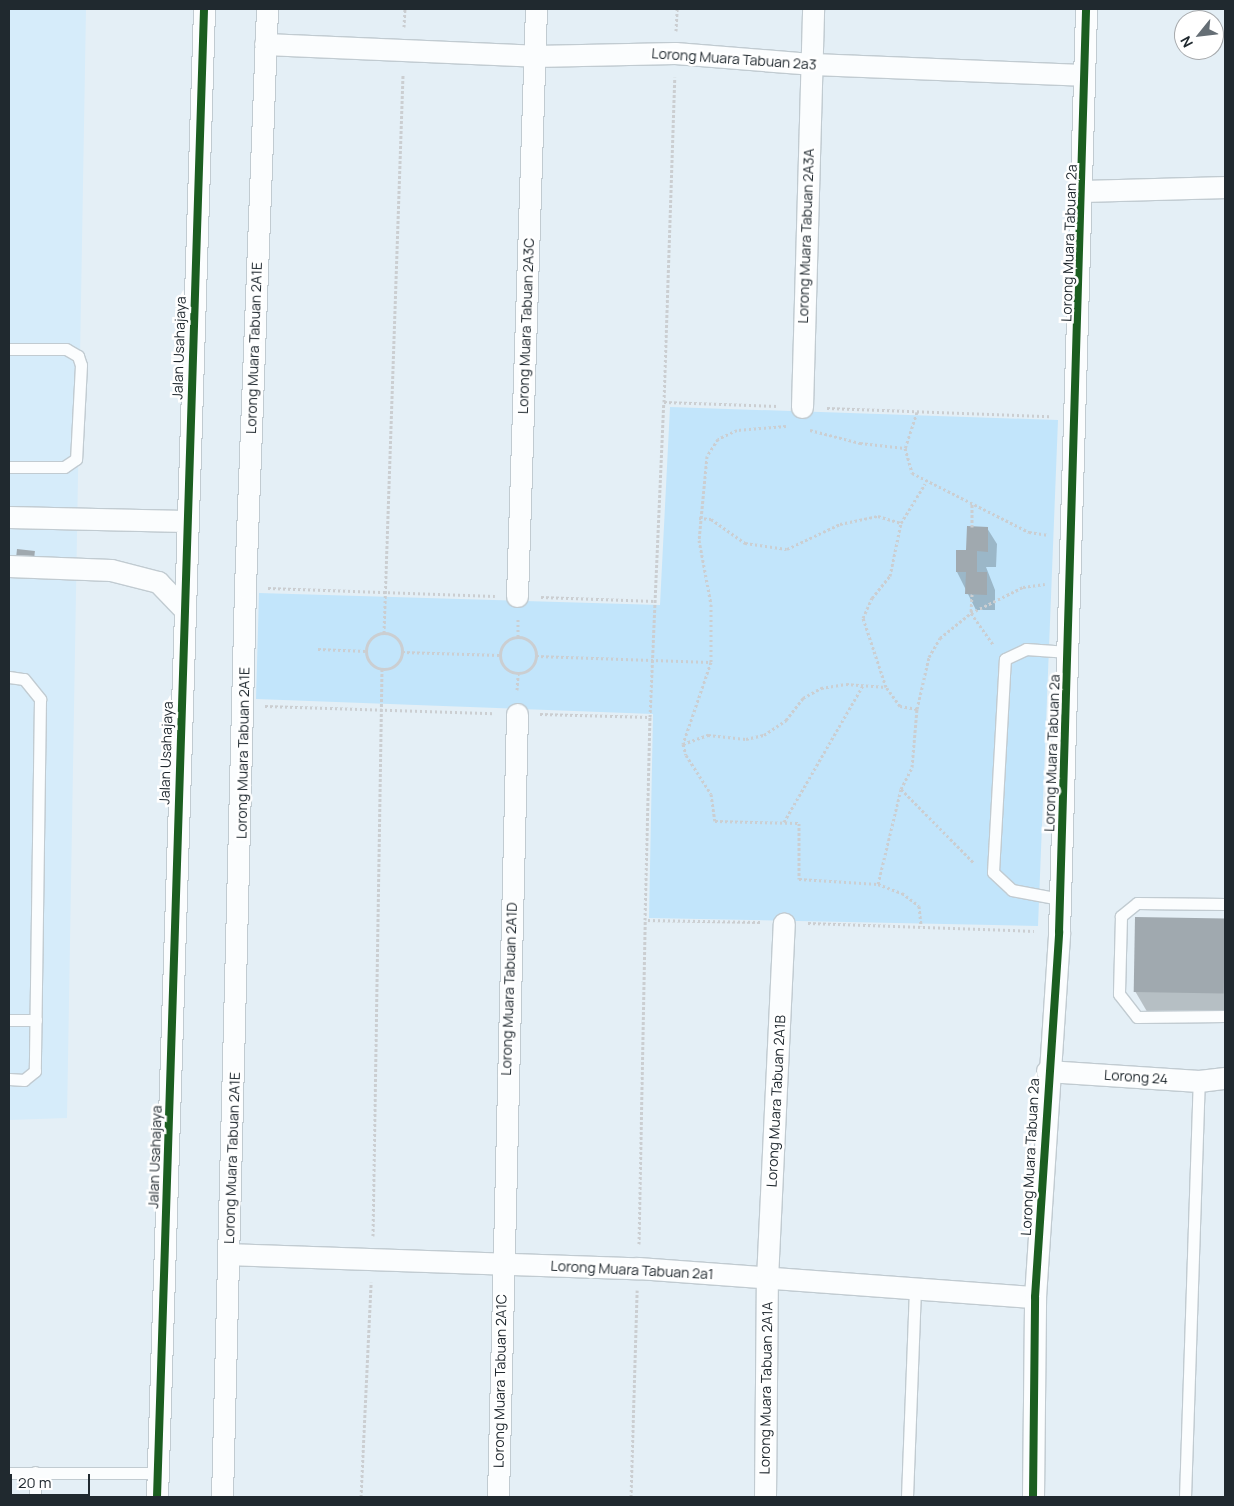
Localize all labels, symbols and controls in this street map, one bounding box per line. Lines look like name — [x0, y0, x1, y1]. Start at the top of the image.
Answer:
north arrow — [1174, 10, 1224, 60]
text: N — [1176, 33, 1197, 51]
street label: Lorong Muara Tabuan 2a3 — [651, 45, 817, 73]
street label: Lorong Muara Tabuan 2A3A — [795, 148, 817, 324]
street label: Lorong Muara Tabuan 2a — [1058, 164, 1080, 322]
street label: Lorong Muara Tabuan 2A3C — [515, 238, 537, 414]
street label: Lorong Muara Tabuan 2A1E — [243, 262, 265, 434]
street label: Jalan Usahajaya — [169, 296, 189, 400]
street label: Lorong Muara Tabuan 2A1E — [233, 667, 253, 839]
street label: Lorong Muara Tabuan 2a — [1041, 674, 1063, 832]
street label: Jalan Usahajaya — [156, 701, 176, 805]
street label: Lorong Muara Tabuan 2A1D — [498, 902, 520, 1076]
street label: Lorong Muara Tabuan 2A1B — [763, 1014, 789, 1188]
street label: Lorong 24 — [1104, 1066, 1168, 1088]
street label: Lorong Muara Tabuan 2A1E — [221, 1072, 243, 1244]
street label: Lorong Muara Tabuan 2a — [1017, 1078, 1043, 1236]
street label: Jalan Usahajaya — [145, 1105, 165, 1209]
street label: Lorong Muara Tabuan 2a1 — [550, 1257, 714, 1283]
street label: Lorong Muara Tabuan 2A1C — [490, 1294, 510, 1468]
street label: Lorong Muara Tabuan 2A1A — [756, 1301, 776, 1475]
scale bar — [12, 1464, 92, 1496]
text: 20 m — [18, 1472, 51, 1493]

